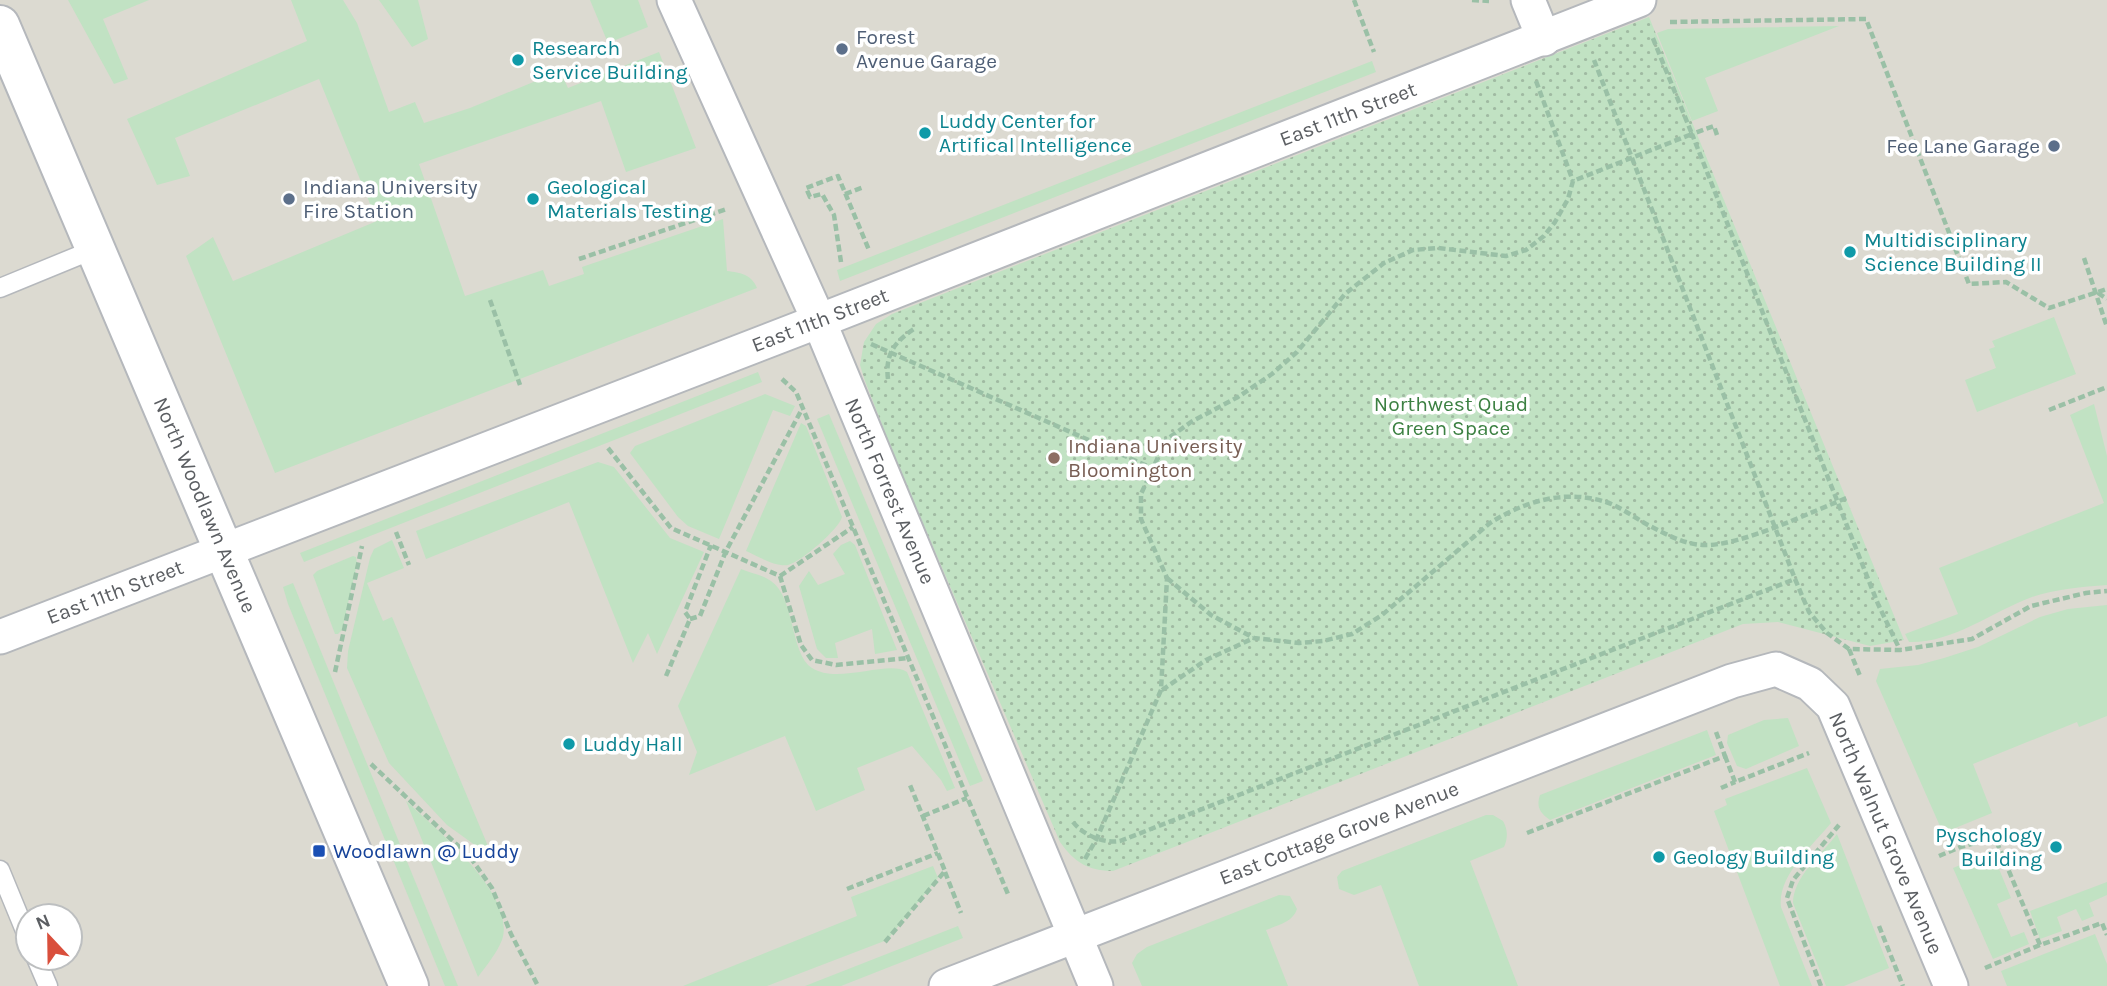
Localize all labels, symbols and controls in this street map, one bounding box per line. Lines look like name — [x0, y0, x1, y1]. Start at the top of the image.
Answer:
place label: Forest Avenue Garage — [856, 25, 997, 73]
place label: Research Service Building — [532, 36, 688, 84]
marker: Forest Avenue Garage — [834, 41, 850, 57]
marker: Research Service Building — [510, 52, 526, 68]
street label: East 11th Street — [1276, 77, 1420, 151]
place label: Luddy Center for Artifical Intelligence — [939, 109, 1132, 157]
marker: Luddy Center for Artifical Intelligence — [917, 125, 933, 141]
place label: Fee Lane Garage — [1886, 134, 2040, 158]
marker: Fee Lane Garage — [2046, 138, 2062, 154]
place label: Indiana University Fire Station — [303, 175, 478, 223]
place label: Geological Materials Testing — [547, 175, 712, 223]
marker: Indiana University Fire Station — [281, 191, 297, 207]
marker: Geological Materials Testing — [525, 191, 541, 207]
place label: Multidisciplinary Science Building II — [1864, 228, 2042, 276]
marker: Multidisciplinary Science Building II — [1842, 244, 1858, 260]
street label: East 11th Street — [748, 283, 892, 357]
park label: Northwest Quad Green Space — [1374, 392, 1528, 440]
street label: North Woodlawn Avenue — [149, 394, 261, 616]
street label: North Forrest Avenue — [840, 394, 940, 588]
place label: Indiana University Bloomington — [1068, 434, 1243, 482]
marker: Indiana University Bloomington — [1046, 450, 1062, 466]
street label: East 11th Street — [43, 555, 187, 629]
street label: North Walnut Grove Avenue — [1824, 708, 1948, 958]
place label: Luddy Hall — [583, 732, 683, 756]
marker: Luddy Hall — [561, 736, 577, 752]
street label: East Cottage Grove Avenue — [1216, 776, 1462, 890]
place label: Pyschology Building — [1935, 823, 2042, 871]
place label: Woodlawn @ Luddy — [333, 839, 519, 863]
marker: Pyschology Building — [2048, 839, 2064, 855]
marker: Woodlawn @ Luddy — [311, 843, 327, 859]
place label: Geology Building — [1673, 845, 1834, 869]
marker: Geology Building — [1651, 849, 1667, 865]
north arrow — [14, 902, 84, 972]
text: N — [33, 909, 53, 935]

